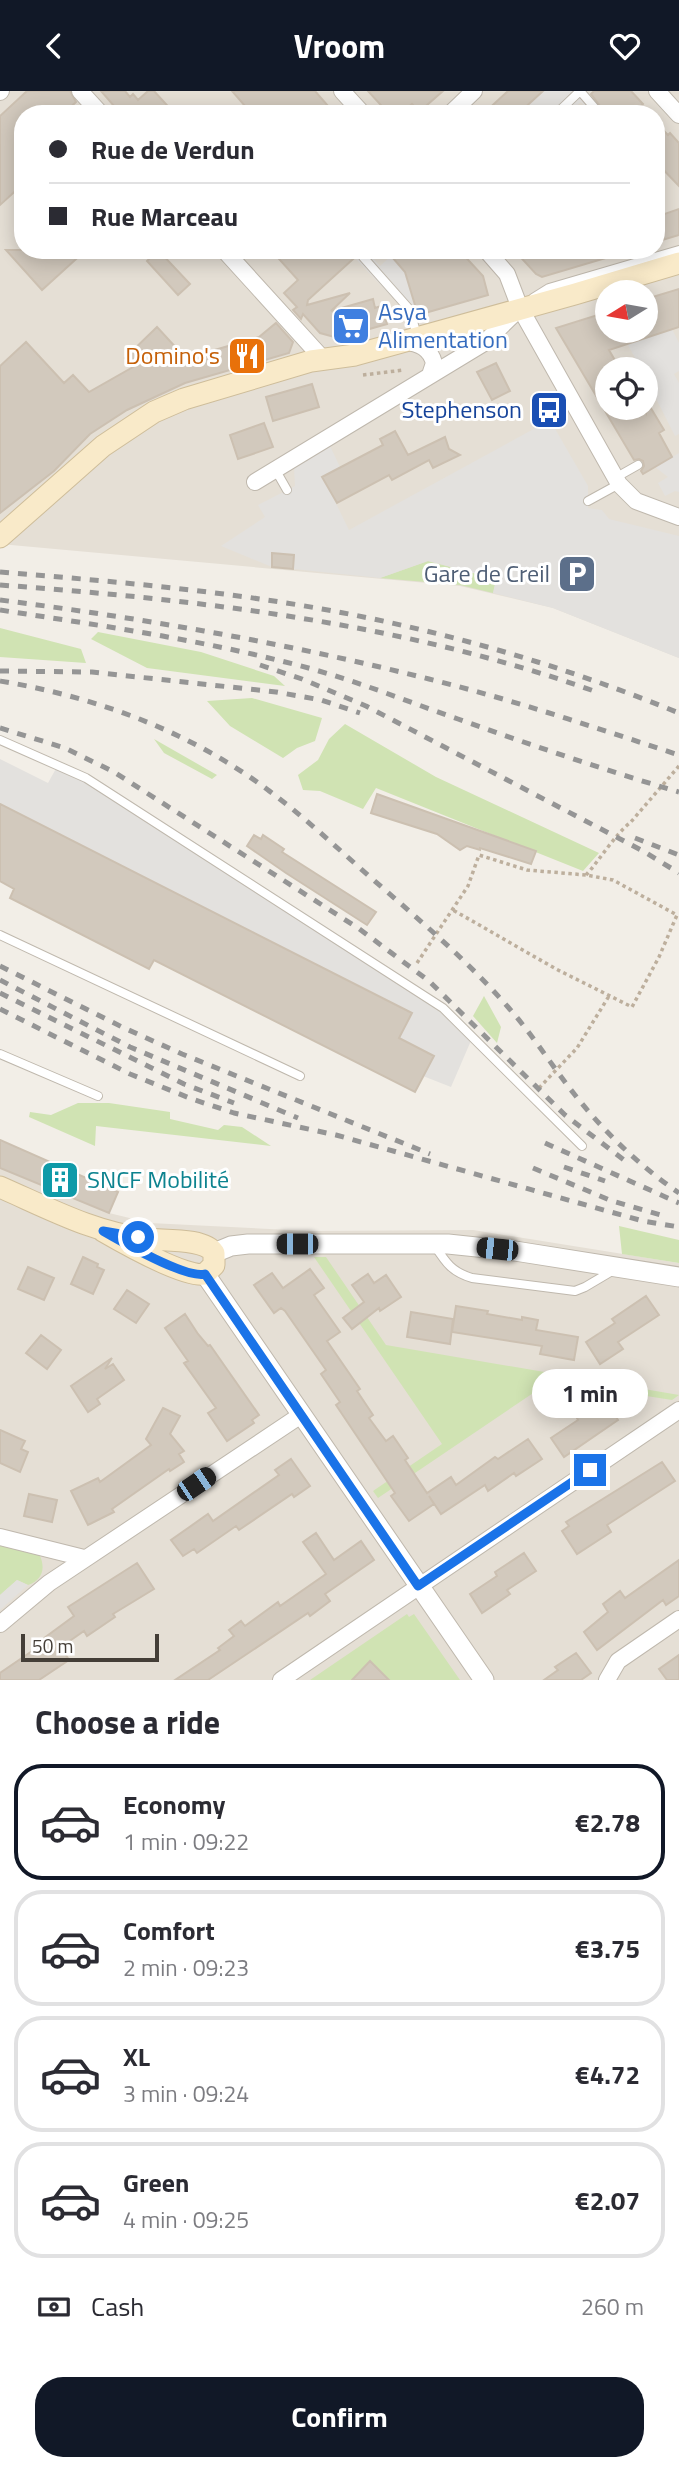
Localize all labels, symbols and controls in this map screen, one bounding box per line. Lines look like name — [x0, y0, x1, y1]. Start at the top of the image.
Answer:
text: Vroom — [294, 22, 385, 70]
icon: back — [35, 27, 73, 65]
icon: heart — [606, 27, 644, 65]
text: Rue de Verdun — [91, 130, 255, 169]
text: Rue Marceau — [91, 197, 238, 236]
north arrow — [595, 280, 658, 343]
map controls — [595, 280, 658, 420]
place label: Asya Alimentation — [378, 293, 508, 357]
supermarket icon: Asya Alimentation — [330, 305, 372, 347]
restaurant icon: Domino's — [226, 335, 268, 377]
place label: Domino's — [125, 337, 220, 373]
button: locate — [595, 357, 658, 420]
bus stop icon: Stephenson — [528, 389, 570, 431]
place label: Stephenson — [401, 391, 522, 427]
parking icon: Gare de Creil — [556, 553, 598, 595]
place label: Gare de Creil — [424, 555, 550, 591]
building icon: SNCF Mobilité — [39, 1159, 81, 1201]
place label: SNCF Mobilité — [87, 1161, 229, 1197]
route start — [122, 1221, 154, 1253]
car — [277, 1234, 319, 1255]
car — [476, 1236, 519, 1262]
callout: 1 min — [532, 1369, 648, 1417]
text: 1 min — [562, 1376, 618, 1411]
route end — [574, 1454, 606, 1486]
car — [173, 1464, 220, 1504]
scale bar — [21, 1631, 159, 1663]
text: 50 m — [32, 1631, 73, 1660]
text: Choose a ride — [35, 1698, 220, 1746]
text: Economy — [123, 1785, 225, 1824]
icon: car — [39, 1791, 102, 1854]
text: €2.78 — [575, 1803, 640, 1842]
text: 1 min · 09:22 — [123, 1824, 249, 1859]
text: Comfort — [123, 1911, 215, 1950]
icon: car — [39, 1917, 102, 1980]
text: €3.75 — [575, 1929, 640, 1968]
text: 2 min · 09:23 — [123, 1950, 249, 1985]
text: XL — [123, 2037, 150, 2076]
icon: car — [39, 2043, 102, 2106]
text: €4.72 — [575, 2055, 640, 2094]
text: 3 min · 09:24 — [123, 2076, 249, 2111]
text: Green — [123, 2163, 189, 2202]
icon: car — [39, 2169, 102, 2232]
text: €2.07 — [575, 2181, 640, 2220]
text: 4 min · 09:25 — [123, 2202, 249, 2237]
text: Cash — [91, 2287, 144, 2326]
icon: cash — [35, 2288, 73, 2326]
text: 260 m — [581, 2289, 644, 2324]
button: Confirm — [35, 2377, 644, 2457]

